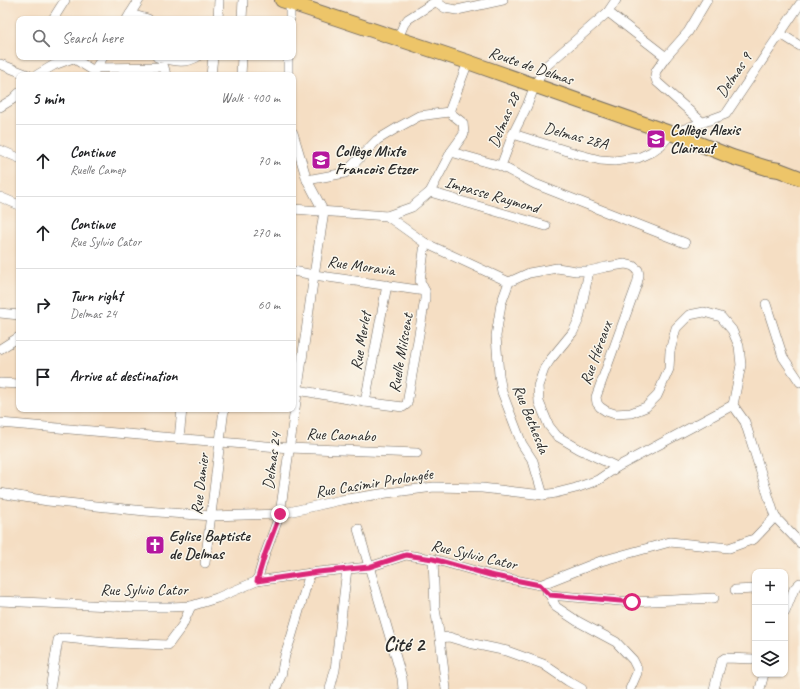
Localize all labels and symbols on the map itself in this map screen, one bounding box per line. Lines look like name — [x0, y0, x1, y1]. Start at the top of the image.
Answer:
street label: Route de Delmas — [486, 42, 577, 90]
street label: Delmas 9 — [712, 47, 757, 101]
street label: Delmas 28 — [484, 88, 525, 150]
street label: Delmas 28A — [542, 118, 611, 154]
place label: Collège Alexis Clairaut — [670, 120, 741, 158]
school or university icon: Collège Alexis Clairaut — [645, 128, 667, 150]
place label: Collège Mixte Francois Etzer — [335, 141, 419, 179]
school or university icon: Collège Mixte Francois Etzer — [310, 149, 332, 171]
street label: Impasse Raymond — [443, 172, 544, 219]
street label: Rue Moravia — [326, 251, 397, 281]
street label: Rue Merlet — [346, 308, 376, 372]
street label: Ruelle Milscent — [384, 310, 418, 394]
street label: Rue Héreaux — [575, 317, 617, 387]
street label: Rue Bethesda — [508, 382, 554, 458]
street label: Rue Caonabo — [306, 424, 377, 446]
street label: Delmas 24 — [258, 429, 286, 491]
street label: Rue Damier — [186, 451, 214, 516]
street label: Rue Casimir Prolongée — [314, 464, 436, 502]
route end — [271, 505, 289, 523]
place label: Eglise Baptiste de Delmas — [169, 526, 252, 564]
church icon: Eglise Baptiste de Delmas — [144, 534, 166, 556]
street label: Rue Sylvio Cator — [429, 535, 520, 575]
street label: Rue Sylvio Cator — [100, 580, 189, 600]
route start — [623, 593, 641, 611]
district label: Cité 2 — [384, 632, 426, 657]

